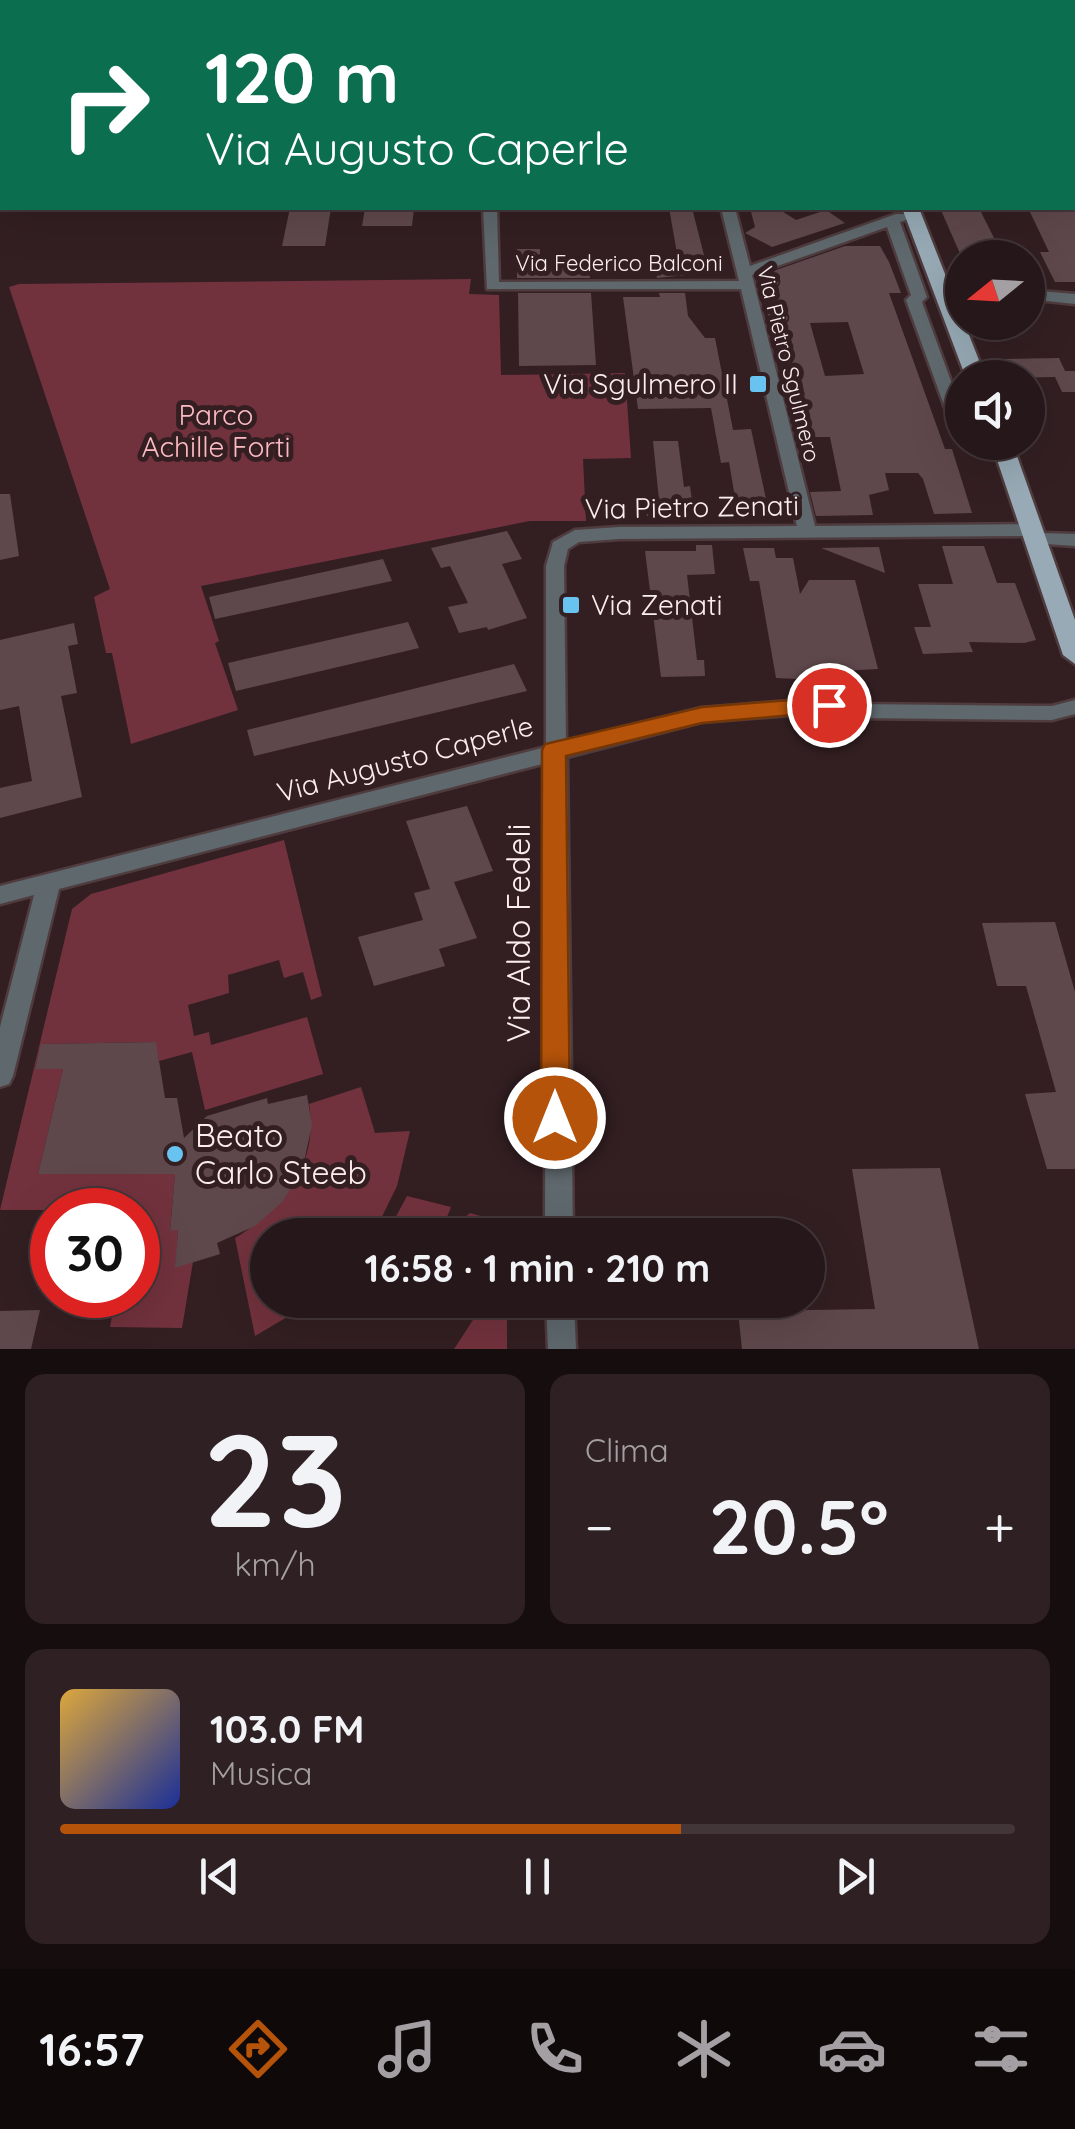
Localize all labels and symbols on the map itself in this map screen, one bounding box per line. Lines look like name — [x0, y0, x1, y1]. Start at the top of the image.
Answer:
north arrow — [945, 240, 1045, 340]
street label: Via Federico Balconi — [515, 249, 723, 277]
street label: Via Pietro Sgulmero — [751, 263, 827, 465]
place label: Via Sgulmero II — [543, 366, 738, 401]
marker: Via Sgulmero II — [747, 373, 769, 395]
park label: Parco Achille Forti — [141, 397, 291, 464]
street label: Via Pietro Zenati — [585, 487, 799, 526]
place label: Via Zenati — [591, 587, 723, 622]
marker: Via Zenati — [560, 594, 582, 616]
pin — [787, 663, 872, 748]
street label: Via Augusto Caperle — [273, 707, 537, 810]
street label: Via Aldo Fedeli — [498, 824, 538, 1042]
position arrow — [503, 1066, 607, 1170]
place label: Beato Carlo Steeb — [195, 1115, 367, 1192]
marker: Beato Carlo Steeb — [164, 1143, 186, 1165]
speed limit sign: 30 — [30, 1188, 160, 1318]

